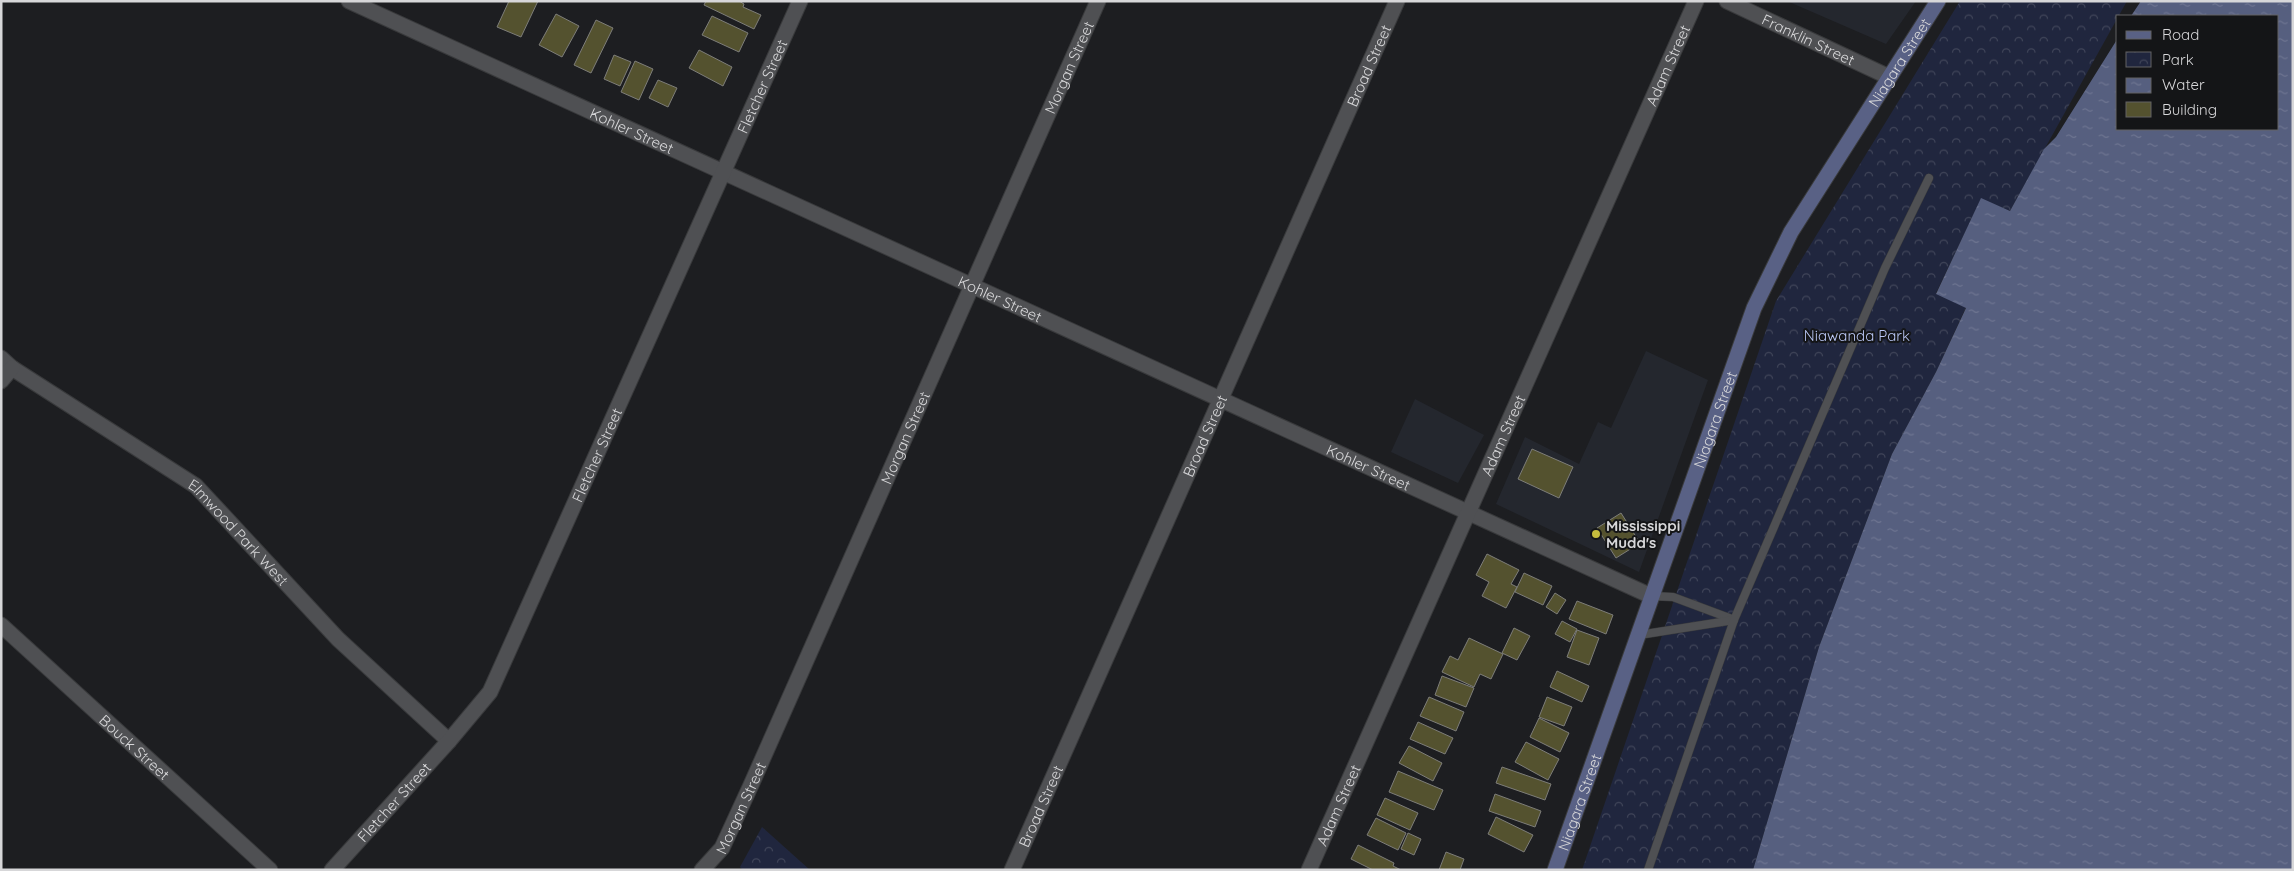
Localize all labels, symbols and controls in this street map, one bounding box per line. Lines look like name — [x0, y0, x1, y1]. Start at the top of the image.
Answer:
street label: Franklin Street — [1759, 9, 1858, 69]
street label: Niagara Street — [1864, 14, 1934, 110]
legend — [2116, 15, 2279, 130]
street label: Morgan Street — [1040, 18, 1097, 116]
street label: Broad Street — [1342, 22, 1395, 109]
street label: Adam Street — [1641, 22, 1694, 109]
text: Road — [2162, 25, 2199, 44]
street label: Fletcher Street — [732, 36, 791, 136]
text: Park — [2162, 50, 2194, 69]
text: Water — [2162, 75, 2205, 94]
text: Building — [2162, 100, 2217, 119]
street label: Kohler Street — [587, 103, 677, 158]
street label: Kohler Street — [955, 271, 1045, 326]
park label: Niawanda Park — [1804, 326, 1910, 345]
street label: Niagara Street — [1689, 368, 1740, 470]
street label: Morgan Street — [876, 388, 934, 487]
street label: Broad Street — [1178, 392, 1231, 480]
street label: Adam Street — [1476, 392, 1529, 479]
street label: Fletcher Street — [567, 405, 626, 505]
street label: Kohler Street — [1324, 440, 1414, 494]
street label: Elmwood Park West — [185, 474, 293, 589]
place label: Mississippi Mudd's — [1606, 516, 1680, 552]
marker: Mississippi Mudd's — [1590, 528, 1602, 540]
street label: Bouck Street — [96, 710, 174, 784]
street label: Niagara Street — [1553, 751, 1605, 853]
street label: Fletcher Street — [353, 758, 435, 846]
street label: Morgan Street — [711, 759, 770, 857]
street label: Broad Street — [1014, 762, 1067, 850]
street label: Adam Street — [1312, 762, 1364, 849]

